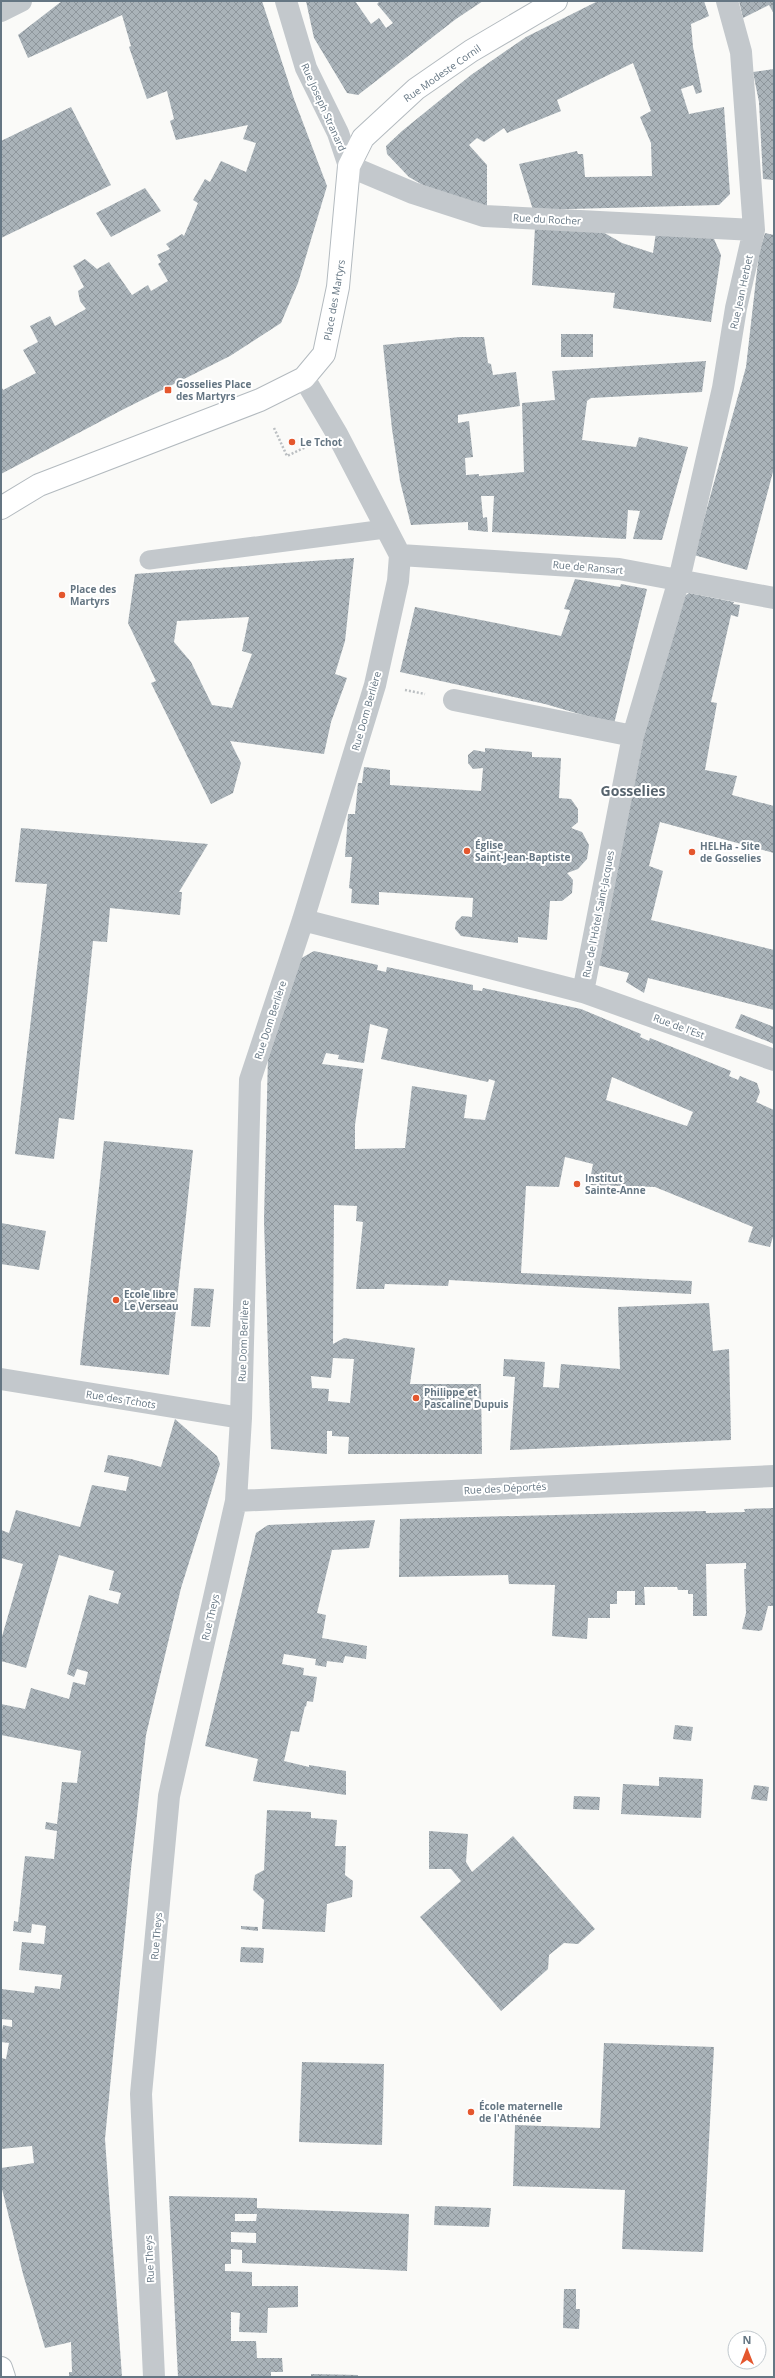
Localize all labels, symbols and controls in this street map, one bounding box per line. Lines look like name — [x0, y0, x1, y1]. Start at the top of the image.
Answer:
street label: Rue Modeste Cornil — [401, 41, 483, 105]
street label: Rue Joseph Stranard — [298, 61, 350, 153]
street label: Rue du Rocher — [513, 210, 581, 228]
street label: Rue Jean Herbet — [726, 253, 756, 330]
street label: Place des Martyrs — [320, 258, 348, 342]
place label: Gosselies Place des Martyrs — [176, 377, 251, 403]
marker: Gosselies Place des Martyrs — [163, 385, 173, 395]
place label: Le Tchot — [300, 435, 343, 449]
marker: Le Tchot — [287, 437, 297, 447]
street label: Rue de Ransart — [552, 557, 624, 577]
place label: Place des Martyrs — [70, 582, 116, 608]
marker: Place des Martyrs — [57, 590, 67, 600]
street label: Rue Dom Berlière — [348, 669, 384, 752]
district label: Gosselies — [601, 781, 665, 800]
place label: Église Saint-Jean-Baptiste — [475, 838, 571, 864]
place label: HELHa - Site de Gosselies — [700, 839, 761, 865]
marker: Église Saint-Jean-Baptiste — [462, 846, 472, 856]
marker: HELHa - Site de Gosselies — [687, 847, 697, 857]
street label: Rue de l'Hôtel Saint-Jacques — [579, 849, 617, 979]
street label: Rue Dom Berlière — [251, 978, 289, 1061]
street label: Rue de l'Est — [651, 1010, 707, 1042]
place label: Institut Sainte-Anne — [585, 1171, 646, 1197]
marker: Institut Sainte-Anne — [572, 1179, 582, 1189]
place label: Ecole libre Le Verseau — [124, 1287, 179, 1313]
marker: Ecole libre Le Verseau — [111, 1295, 121, 1305]
street label: Rue Dom Berlière — [235, 1299, 251, 1382]
place label: Philippe et Pascaline Dupuis — [424, 1385, 509, 1411]
street label: Rue des Tchots — [85, 1387, 157, 1411]
marker: Philippe et Pascaline Dupuis — [411, 1393, 421, 1403]
street label: Rue des Déportés — [463, 1479, 547, 1497]
street label: Rue Theys — [198, 1592, 222, 1642]
street label: Rue Theys — [147, 1911, 165, 1960]
place label: École maternelle de l'Athénée — [479, 2099, 563, 2125]
marker: École maternelle de l'Athénée — [466, 2107, 476, 2117]
street label: Rue Theys — [141, 2235, 157, 2283]
north arrow — [727, 2330, 767, 2370]
text: N — [743, 2332, 751, 2347]

